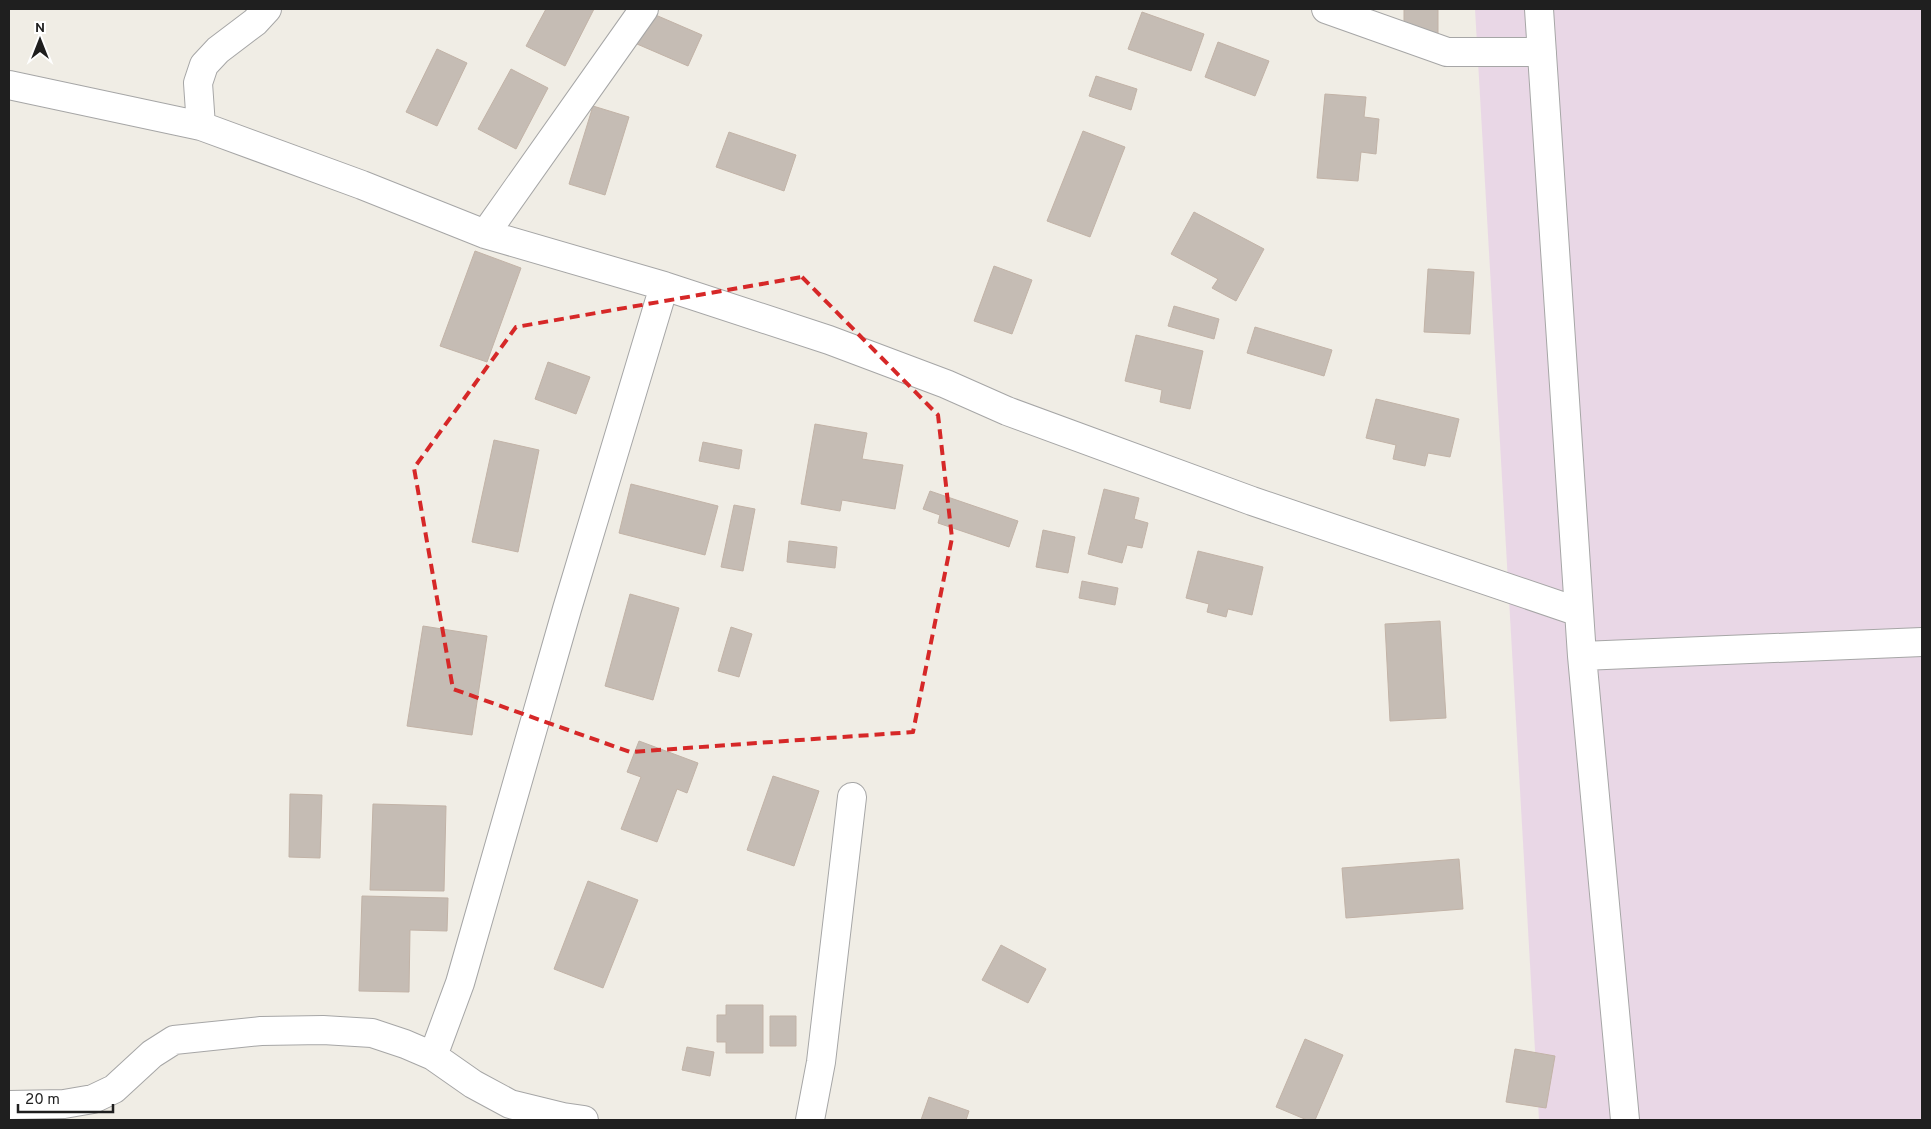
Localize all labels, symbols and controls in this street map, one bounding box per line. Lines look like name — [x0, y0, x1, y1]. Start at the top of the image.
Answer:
north arrow — [15, 15, 65, 65]
text: N — [35, 20, 45, 37]
scale bar — [18, 1082, 112, 1114]
text: 20 m — [25, 1091, 60, 1110]

